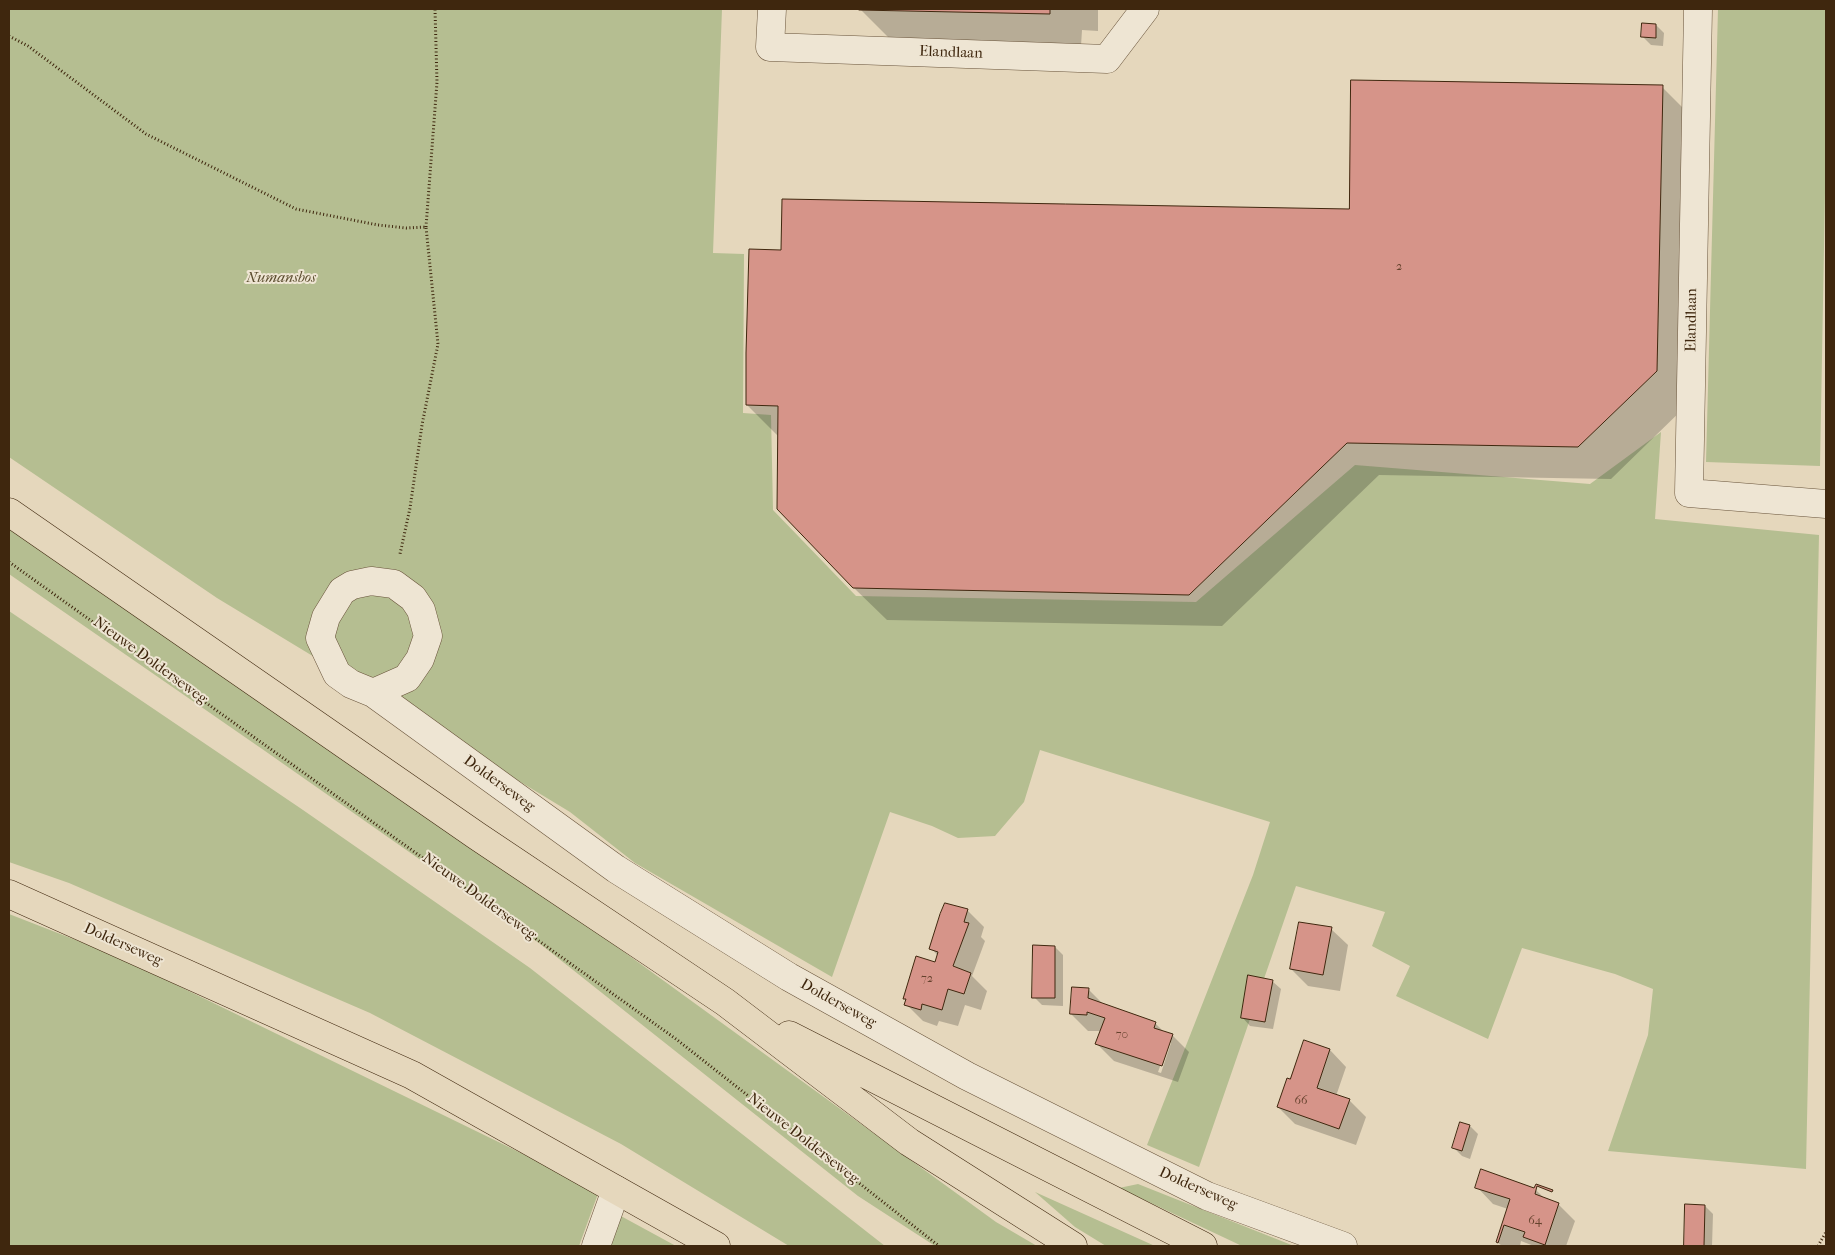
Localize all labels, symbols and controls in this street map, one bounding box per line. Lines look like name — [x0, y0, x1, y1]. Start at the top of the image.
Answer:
street label: Elandlaan — [919, 43, 983, 63]
house number: 2 — [1396, 260, 1402, 274]
park label: Numansbos — [246, 269, 316, 287]
street label: Elandlaan — [1682, 288, 1702, 352]
street label: Nieuwe Dolderseweg — [89, 613, 211, 709]
street label: Dolderseweg — [460, 752, 538, 816]
street label: Nieuwe Dolderseweg — [418, 849, 540, 945]
street label: Dolderseweg — [81, 920, 165, 970]
house number: 72 — [921, 972, 933, 986]
street label: Dolderseweg — [797, 976, 879, 1032]
house number: 70 — [1116, 1028, 1128, 1042]
street label: Nieuwe Dolderseweg — [744, 1090, 862, 1188]
house number: 66 — [1295, 1094, 1307, 1108]
street label: Dolderseweg — [1156, 1164, 1240, 1214]
house number: 64 — [1528, 1214, 1542, 1228]

